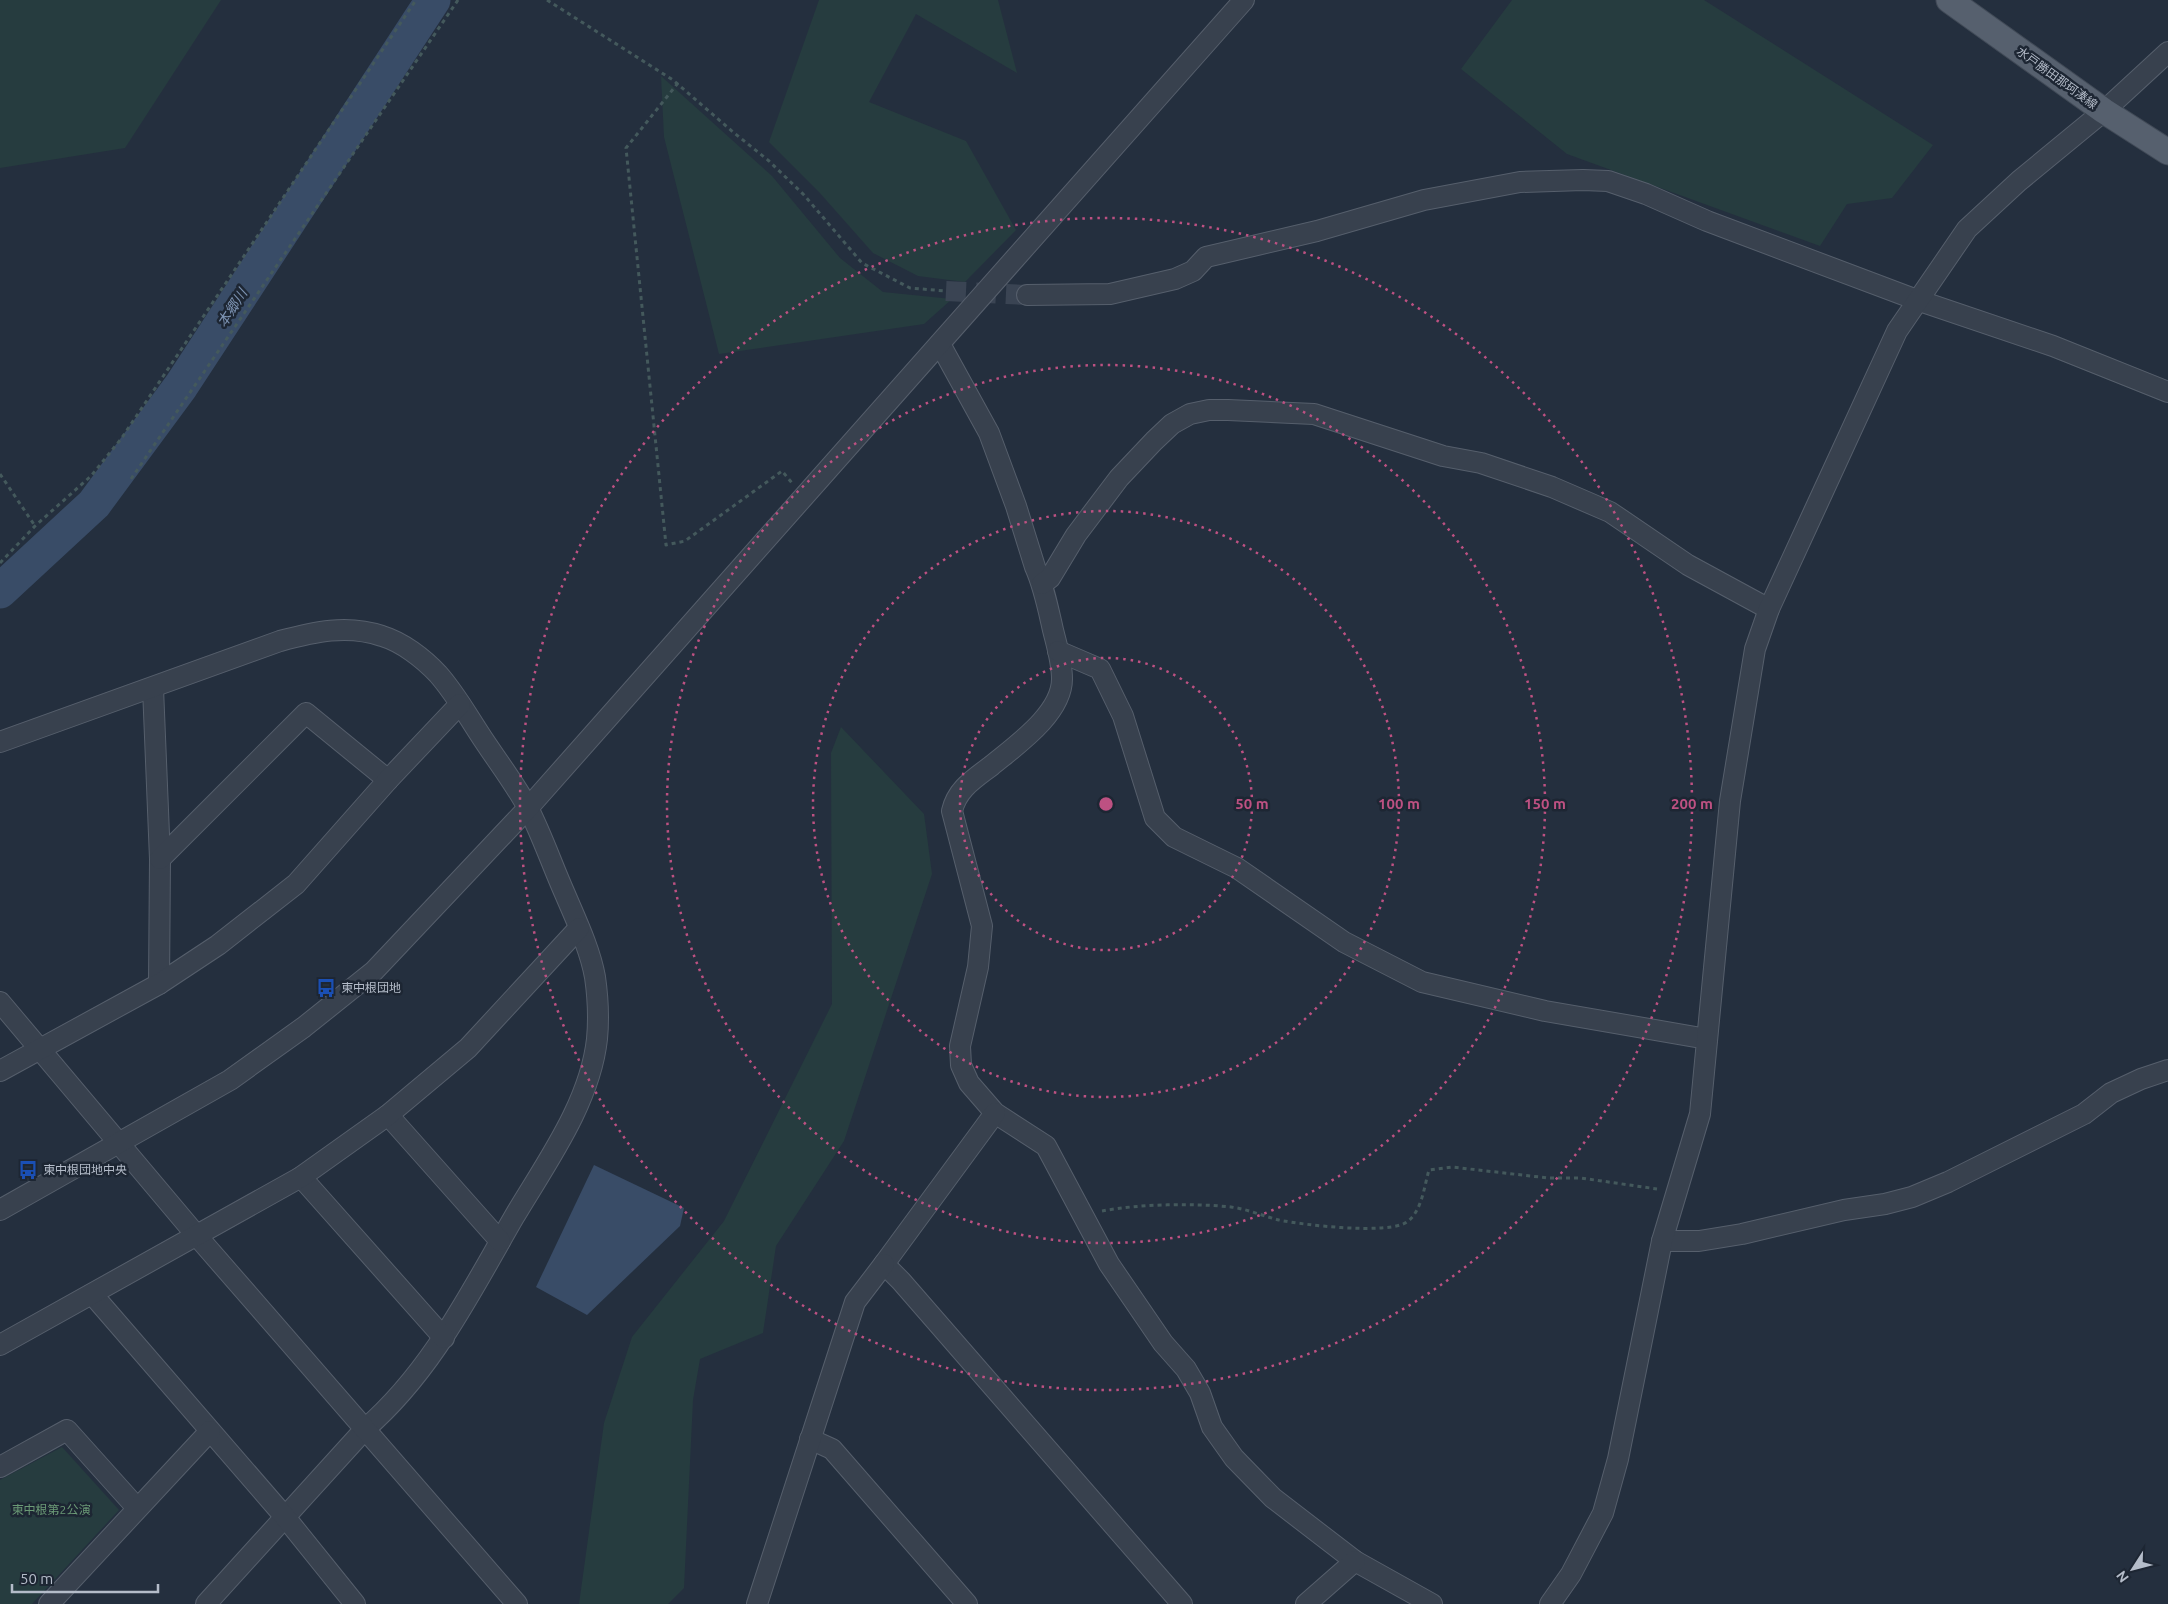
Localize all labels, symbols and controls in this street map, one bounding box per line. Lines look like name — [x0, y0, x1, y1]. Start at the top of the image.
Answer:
street label: 水戸勝田那珂湊線 — [2015, 44, 2100, 111]
water label: 本郷川 — [214, 284, 251, 330]
centre of rings — [1097, 795, 1115, 813]
text: 50 m — [1235, 795, 1269, 812]
text: 100 m — [1378, 795, 1420, 812]
text: 150 m — [1524, 795, 1566, 812]
text: 200 m — [1671, 795, 1713, 812]
bus stop icon: 東中根団地 — [315, 977, 337, 999]
place label: 東中根団地 — [341, 981, 401, 994]
bus stop icon: 東中根団地中央 — [17, 1159, 39, 1181]
place label: 東中根団地中央 — [43, 1163, 127, 1176]
park label: 東中根第2公演 — [12, 1503, 90, 1516]
north arrow — [2108, 1544, 2158, 1594]
scale bar — [12, 1562, 159, 1594]
text: N — [2113, 1568, 2132, 1586]
text: 50 m — [20, 1570, 53, 1587]

